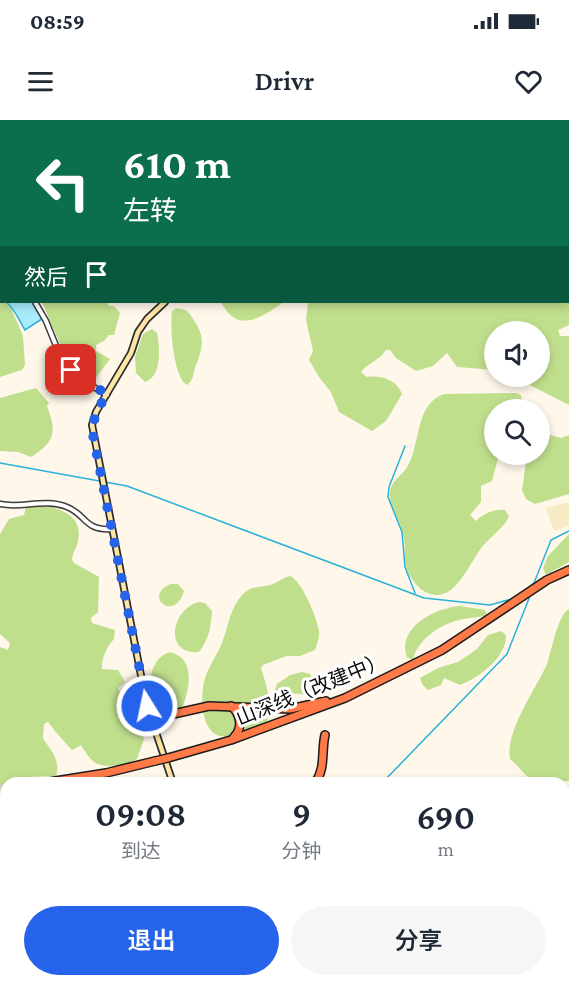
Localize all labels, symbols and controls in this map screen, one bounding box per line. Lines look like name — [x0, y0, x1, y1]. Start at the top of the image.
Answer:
text: 08:59 — [30, 9, 85, 34]
icon: menu — [24, 65, 57, 98]
icon: heart — [512, 65, 545, 98]
text: Drivr — [255, 66, 314, 96]
text: 610 m — [123, 140, 231, 187]
icon: left — [24, 144, 102, 222]
text: 左转 — [123, 196, 177, 226]
icon: arrive — [80, 258, 113, 291]
text: 然后 — [24, 265, 68, 290]
map controls — [484, 321, 550, 465]
button: sound — [484, 321, 550, 387]
pin — [45, 344, 96, 395]
icon: arrive — [54, 353, 87, 386]
button: search — [484, 399, 550, 465]
street label: 山深线（改建中） — [233, 649, 389, 729]
position arrow — [115, 674, 179, 738]
text: 09:08 — [95, 794, 186, 834]
text: 9 — [292, 794, 311, 834]
text: 690 — [416, 797, 475, 837]
text: m — [438, 838, 454, 860]
text: 到达 — [121, 840, 161, 862]
text: 分钟 — [281, 840, 321, 862]
button: 退出 — [24, 906, 279, 975]
button: 分享 — [291, 906, 546, 975]

